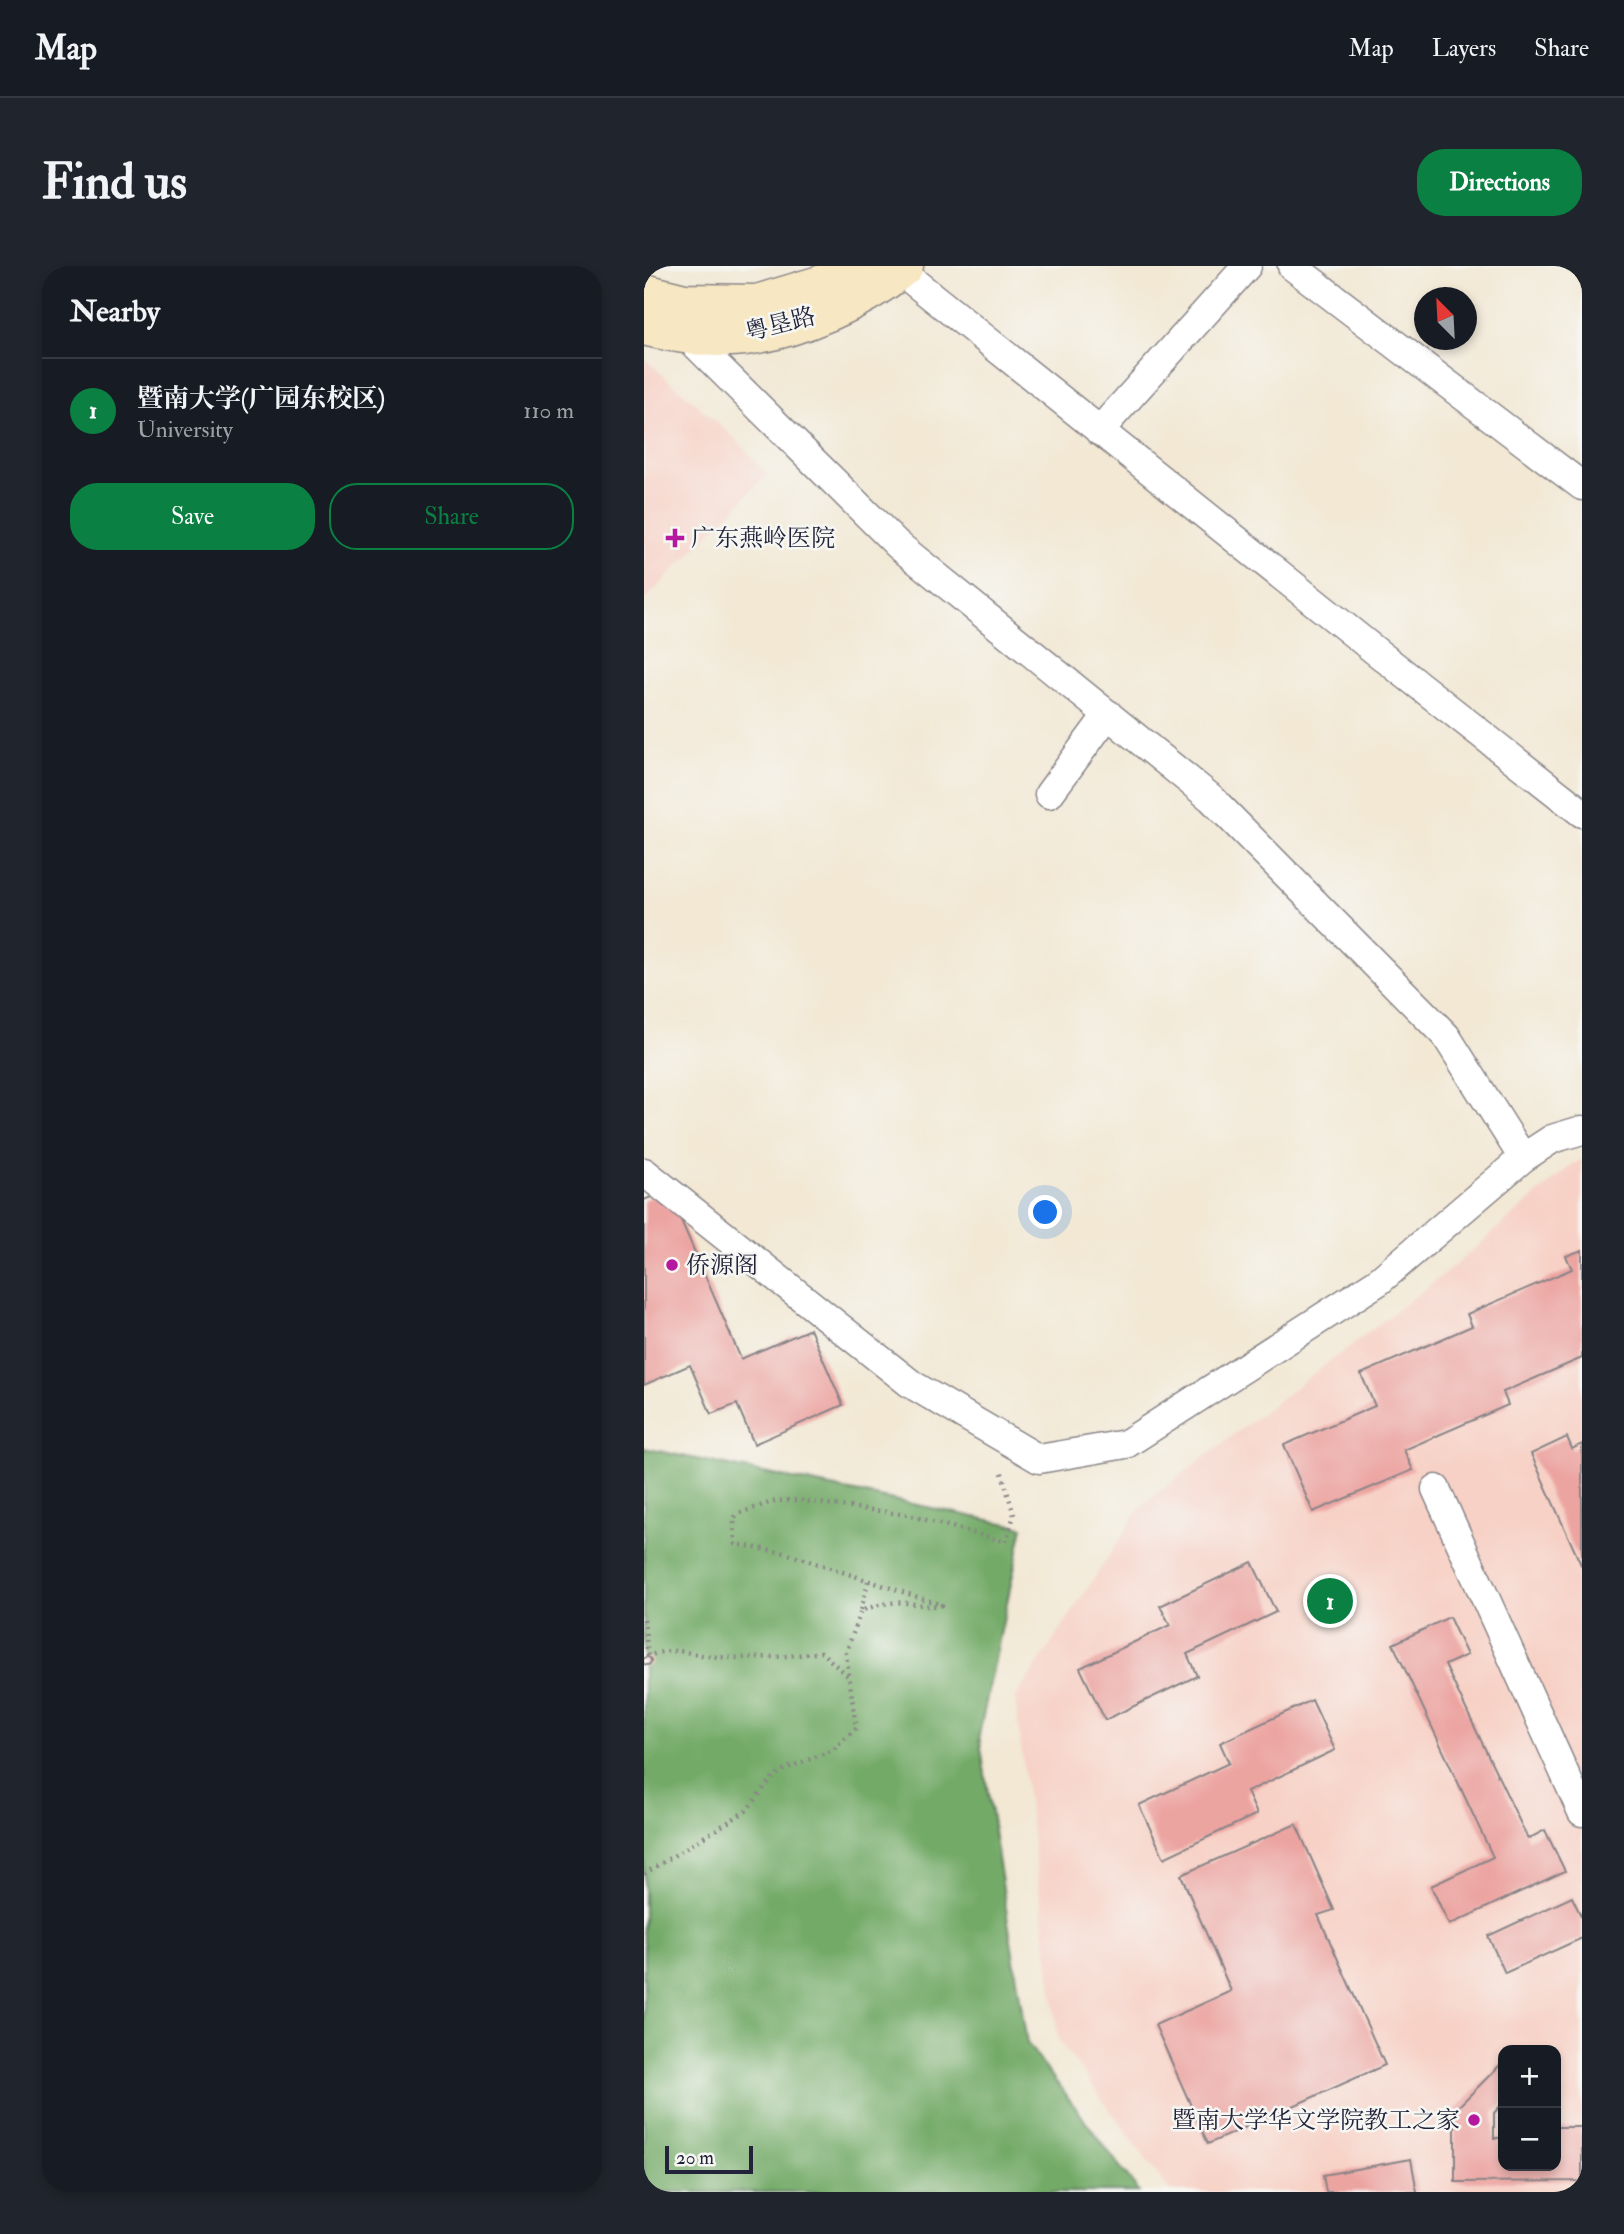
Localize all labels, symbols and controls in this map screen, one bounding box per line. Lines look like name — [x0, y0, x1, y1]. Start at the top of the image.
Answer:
text: Map — [35, 28, 97, 69]
text: Map — [1349, 33, 1394, 64]
text: Layers — [1432, 33, 1496, 64]
text: Share — [1534, 33, 1589, 64]
button: Directions — [1417, 149, 1582, 216]
text: Find us — [42, 152, 187, 213]
north arrow — [1414, 287, 1477, 350]
text: Nearby — [70, 293, 160, 330]
street label: 粤垦路 — [741, 301, 819, 348]
text: 暨南大学(广园东校区) — [137, 383, 385, 415]
text: 1 — [89, 396, 97, 425]
text: 110 m — [523, 396, 574, 425]
text: University — [137, 415, 233, 444]
button: Save — [70, 483, 315, 550]
button: Share — [329, 483, 574, 550]
place label: 广东燕岭医院 — [691, 523, 835, 554]
marker: 广东燕岭医院 — [665, 528, 685, 548]
your location — [1028, 1195, 1062, 1229]
place label: 侨源阁 — [686, 1250, 758, 1281]
marker: 侨源阁 — [664, 1257, 680, 1273]
pin: 1 — [1307, 1575, 1353, 1627]
map controls — [1498, 2045, 1561, 2171]
button: + — [1498, 2045, 1561, 2108]
place label: 暨南大学华文学院教工之家 — [1172, 2105, 1460, 2136]
button: − — [1498, 2108, 1561, 2171]
marker: 暨南大学华文学院教工之家 — [1466, 2112, 1482, 2128]
scale bar — [665, 2143, 752, 2175]
text: 20 m — [676, 2146, 714, 2170]

